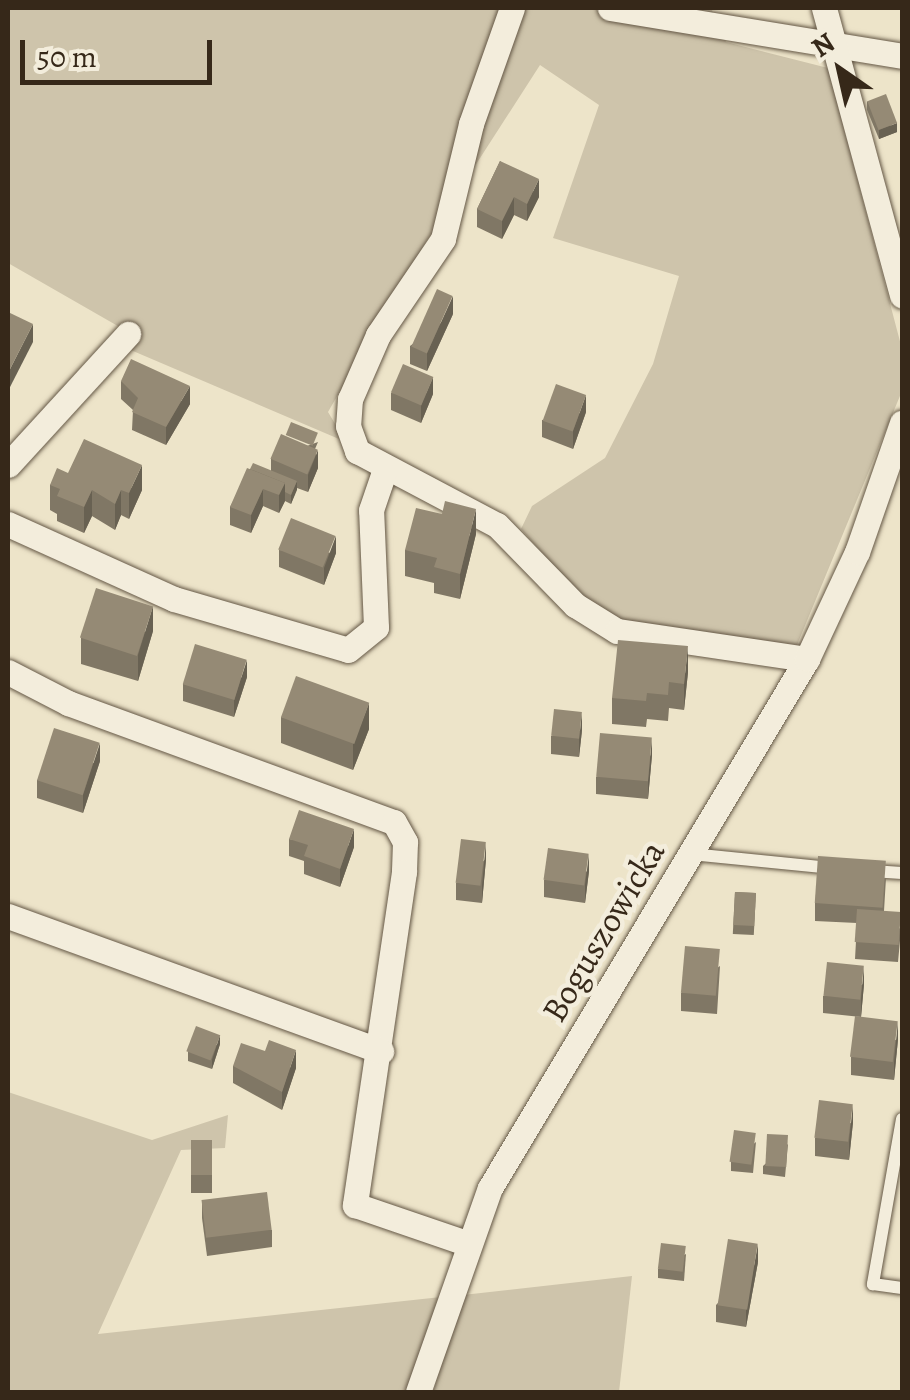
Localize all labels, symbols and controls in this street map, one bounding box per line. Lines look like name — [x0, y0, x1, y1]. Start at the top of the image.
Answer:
scale bar — [25, 20, 218, 82]
north arrow — [790, 20, 890, 120]
text: N — [804, 24, 842, 67]
text: 50 m — [37, 37, 97, 77]
street label: Boguszowicka — [532, 833, 674, 1029]

